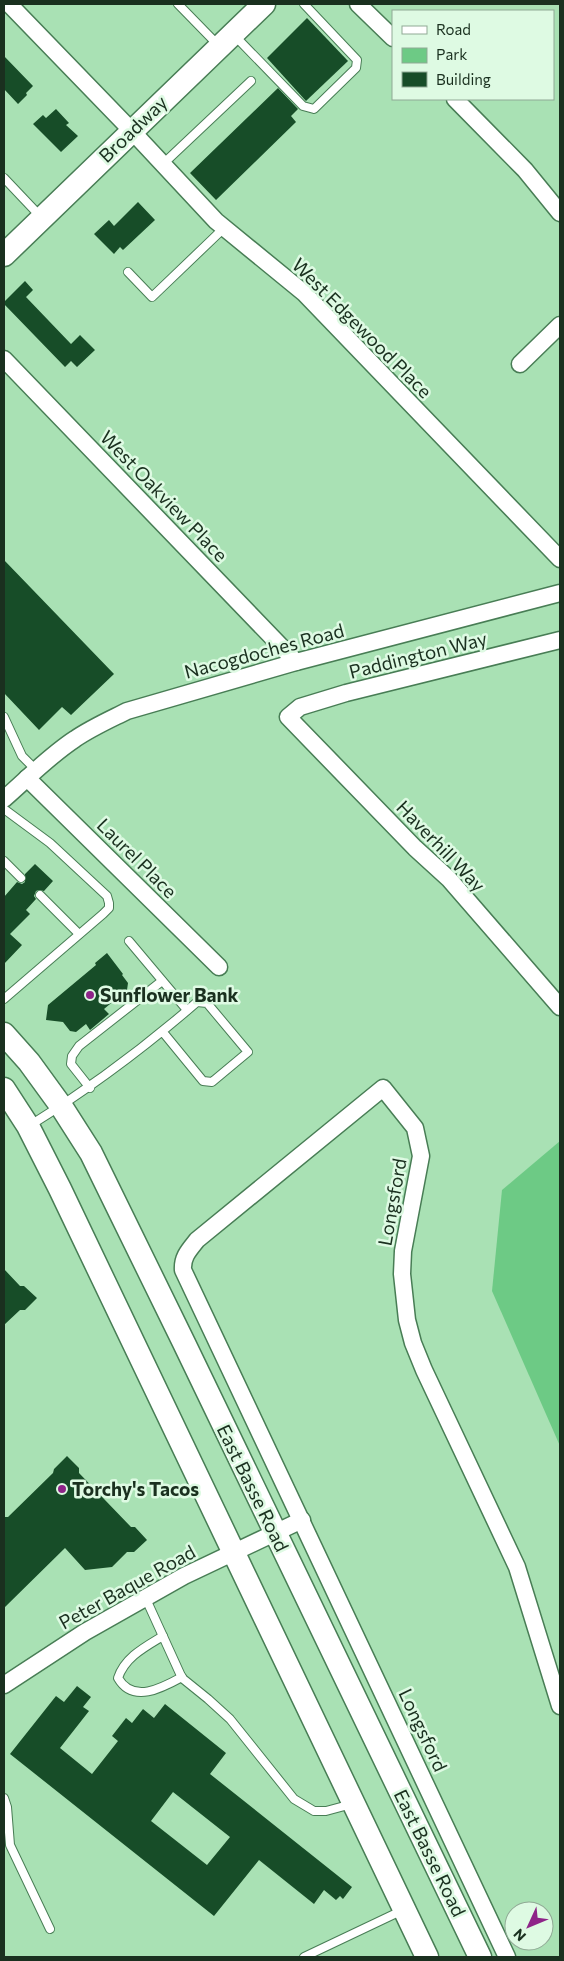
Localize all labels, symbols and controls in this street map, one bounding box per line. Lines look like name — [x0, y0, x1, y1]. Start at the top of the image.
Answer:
legend — [392, 10, 554, 100]
text: Road — [436, 20, 471, 38]
text: Park — [436, 45, 467, 63]
text: Building — [436, 70, 491, 88]
street label: Broadway — [94, 90, 172, 167]
street label: West Edgewood Place — [288, 253, 437, 402]
street label: West Oakview Place — [96, 425, 233, 566]
street label: Nacogdoches Road — [181, 618, 346, 683]
street label: Paddington Way — [347, 626, 489, 683]
street label: Haverhill Way — [392, 795, 491, 896]
street label: Laurel Place — [93, 813, 182, 902]
place label: Sunflower Bank — [100, 983, 239, 1006]
marker: Sunflower Bank — [84, 989, 96, 1001]
street label: Longsford — [372, 1156, 411, 1248]
street label: East Basse Road — [213, 1420, 294, 1555]
place label: Torchy's Tacos — [72, 1477, 199, 1500]
marker: Torchy's Tacos — [56, 1483, 68, 1495]
street label: Peter Baque Road — [55, 1540, 199, 1634]
street label: Longsford — [394, 1685, 453, 1775]
street label: East Basse Road — [390, 1785, 471, 1920]
north arrow — [504, 1901, 554, 1951]
text: N — [510, 1926, 529, 1945]

